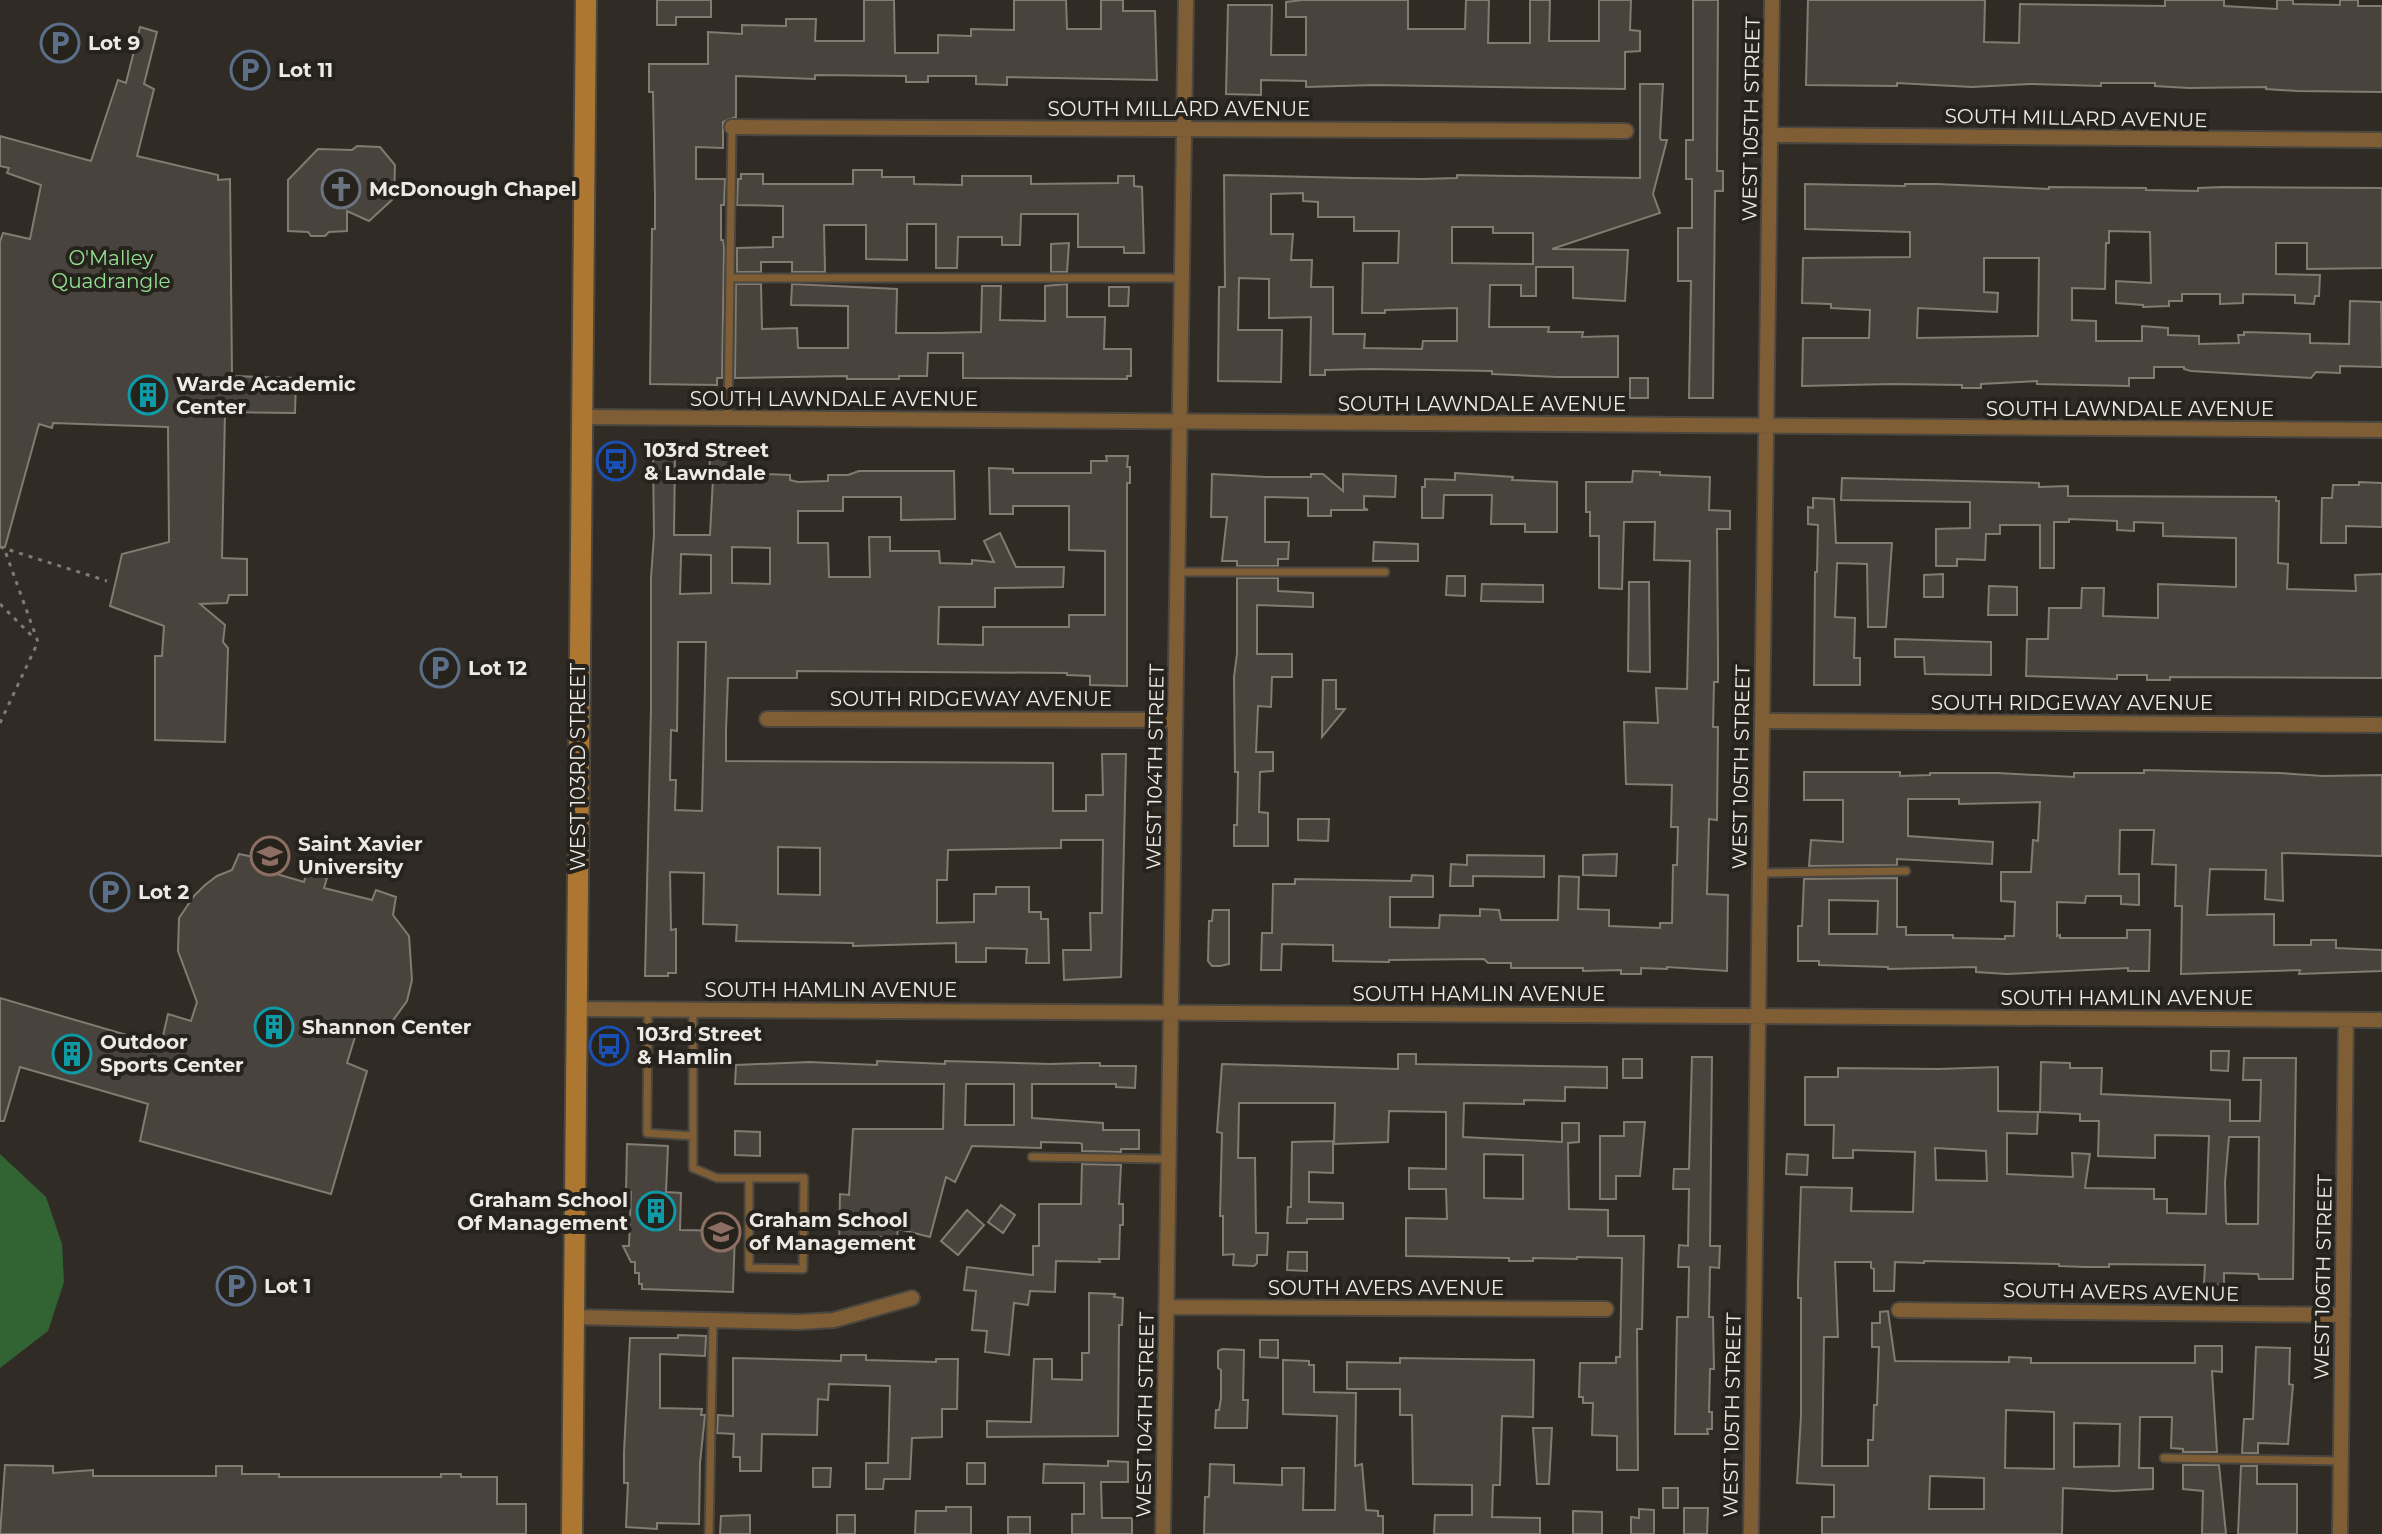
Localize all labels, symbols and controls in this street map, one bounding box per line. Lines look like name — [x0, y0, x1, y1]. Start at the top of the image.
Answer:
street label: WEST 105TH STREET — [1737, 16, 1765, 222]
parking icon: Lot 9 — [39, 22, 81, 64]
place label: Lot 9 — [88, 31, 140, 55]
parking icon: Lot 11 — [229, 49, 271, 91]
place label: Lot 11 — [278, 58, 333, 82]
street label: SOUTH MILLARD AVENUE — [1047, 97, 1311, 121]
street label: SOUTH MILLARD AVENUE — [1944, 104, 2208, 132]
church icon: McDonough Chapel — [320, 168, 362, 210]
place label: McDonough Chapel — [369, 177, 577, 201]
park label: O'Malley Quadrangle — [51, 246, 171, 293]
place label: Warde Academic Center — [176, 372, 356, 419]
building icon: Warde Academic Center — [127, 374, 169, 416]
street label: SOUTH LAWNDALE AVENUE — [690, 387, 978, 411]
street label: SOUTH LAWNDALE AVENUE — [1338, 392, 1626, 416]
street label: SOUTH LAWNDALE AVENUE — [1986, 397, 2274, 421]
place label: 103rd Street & Lawndale — [644, 438, 769, 485]
bus stop icon: 103rd Street & Lawndale — [595, 440, 637, 482]
parking icon: Lot 12 — [419, 647, 461, 689]
place label: Lot 12 — [468, 656, 527, 680]
street label: WEST 103RD STREET — [566, 662, 590, 871]
street label: WEST 104TH STREET — [1141, 663, 1169, 870]
street label: WEST 105TH STREET — [1727, 664, 1755, 870]
street label: SOUTH RIDGEWAY AVENUE — [830, 687, 1112, 711]
street label: SOUTH RIDGEWAY AVENUE — [1931, 691, 2213, 715]
place label: Saint Xavier University — [298, 832, 423, 879]
school or university icon: Saint Xavier University — [249, 835, 291, 877]
parking icon: Lot 2 — [89, 871, 131, 913]
place label: Lot 2 — [138, 880, 189, 904]
street label: SOUTH HAMLIN AVENUE — [705, 978, 957, 1002]
street label: SOUTH HAMLIN AVENUE — [1353, 982, 1605, 1006]
street label: SOUTH HAMLIN AVENUE — [2001, 986, 2253, 1010]
building icon: Shannon Center — [253, 1006, 295, 1048]
place label: Shannon Center — [302, 1015, 472, 1039]
place label: 103rd Street & Hamlin — [637, 1022, 762, 1069]
bus stop icon: 103rd Street & Hamlin — [588, 1025, 630, 1067]
place label: Outdoor Sports Center — [100, 1030, 244, 1077]
building icon: Outdoor Sports Center — [51, 1033, 93, 1075]
street label: WEST 106TH STREET — [2309, 1173, 2337, 1380]
place label: Graham School Of Management — [457, 1188, 628, 1235]
building icon: Graham School Of Management — [635, 1190, 677, 1232]
place label: Graham School of Management — [749, 1208, 916, 1255]
school or university icon: Graham School of Management — [700, 1211, 742, 1253]
parking icon: Lot 1 — [215, 1265, 257, 1307]
place label: Lot 1 — [264, 1274, 311, 1298]
street label: SOUTH AVERS AVENUE — [1268, 1276, 1504, 1300]
street label: SOUTH AVERS AVENUE — [2003, 1278, 2239, 1306]
street label: WEST 104TH STREET — [1131, 1311, 1159, 1518]
street label: WEST 105TH STREET — [1718, 1312, 1746, 1518]

